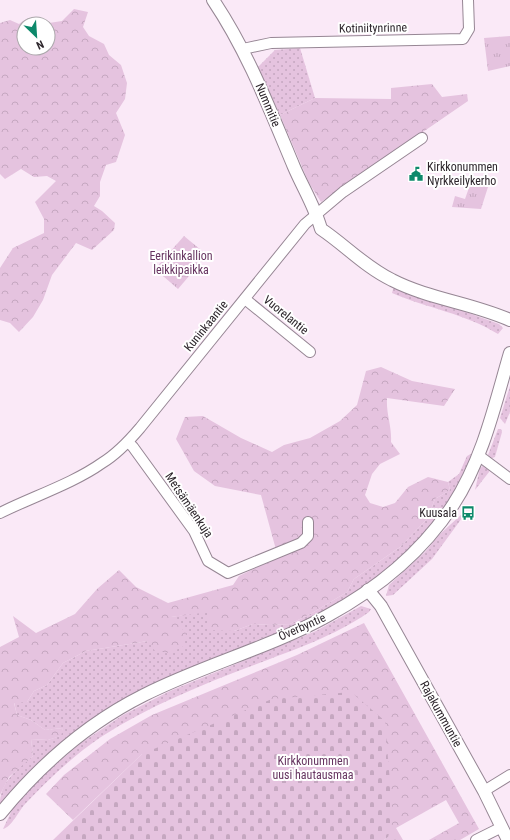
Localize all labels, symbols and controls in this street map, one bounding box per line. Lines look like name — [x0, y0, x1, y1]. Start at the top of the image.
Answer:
north arrow — [16, 16, 56, 56]
street label: Kotiniitynrinne — [339, 20, 408, 36]
text: N — [34, 37, 46, 52]
street label: Nummitie — [253, 81, 284, 129]
place label: Kirkkonummen Nyrkkeilykerho — [427, 160, 498, 188]
public building icon: Kirkkonummen Nyrkkeilykerho — [408, 166, 424, 182]
park label: Eerikinkallion leikkipaikka — [149, 249, 213, 277]
street label: Vuorelantie — [261, 293, 312, 338]
street label: Kuninkaantie — [181, 298, 231, 354]
street label: Metsämäenkuja — [162, 470, 216, 540]
bus stop icon: Kuusala — [460, 505, 476, 521]
place label: Kuusala — [419, 506, 457, 520]
street label: Överbyntie — [276, 609, 328, 644]
street label: Rajakummuntie — [417, 679, 465, 750]
park label: Kirkkonummen uusi hautausmaa — [272, 754, 354, 782]

